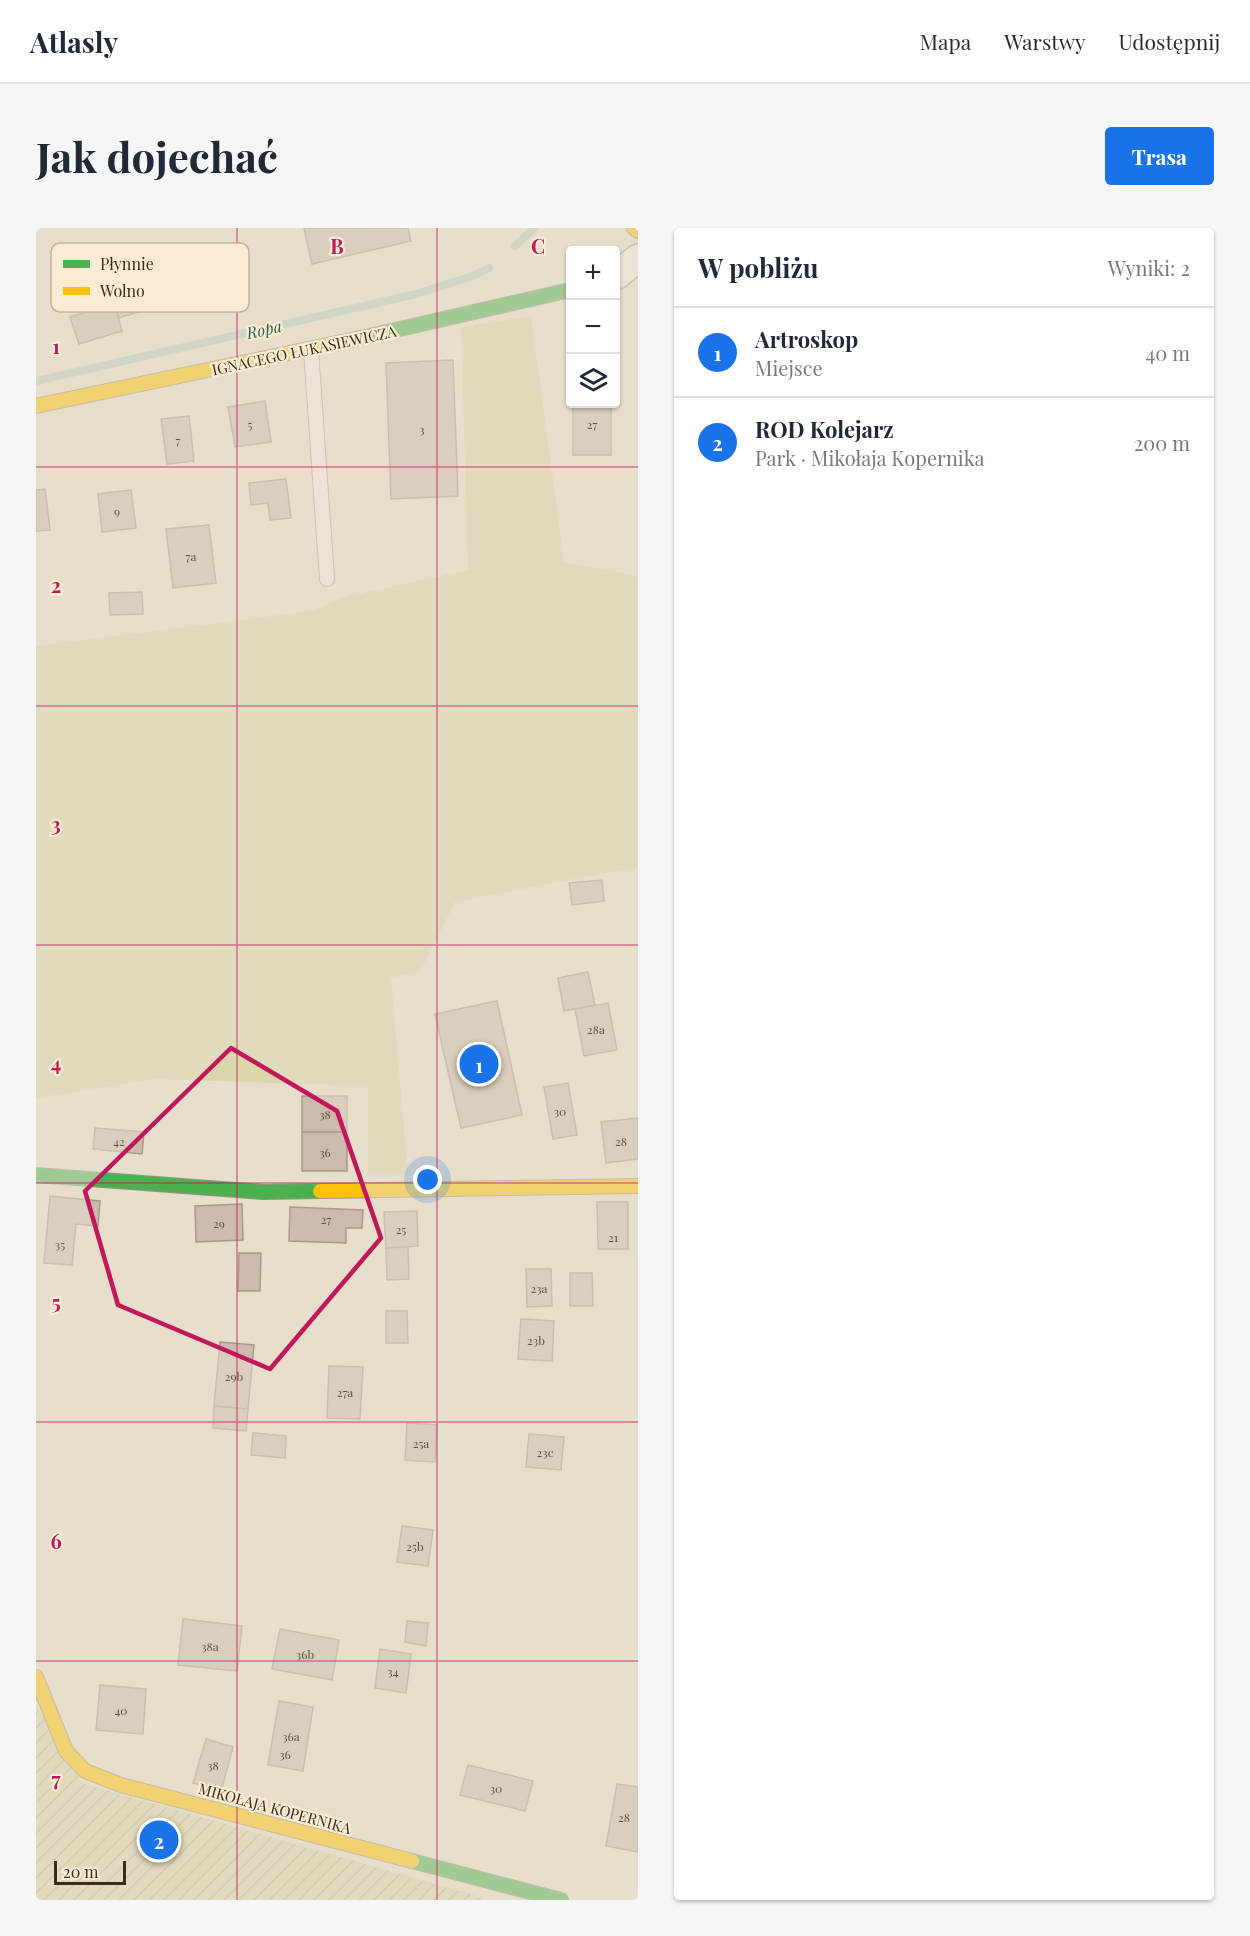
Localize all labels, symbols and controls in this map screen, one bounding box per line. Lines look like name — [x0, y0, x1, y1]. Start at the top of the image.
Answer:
text: Atlasly — [30, 23, 118, 60]
text: Mapa — [920, 27, 971, 55]
text: Warstwy — [1004, 27, 1086, 55]
text: Udostępnij — [1119, 27, 1220, 55]
button: Trasa — [1105, 127, 1214, 185]
text: Jak dojechać — [36, 128, 278, 184]
text: B — [330, 232, 344, 259]
text: C — [531, 232, 545, 259]
legend — [51, 243, 249, 312]
map controls — [566, 246, 620, 408]
button: + — [566, 246, 620, 300]
text: W pobliżu — [698, 250, 819, 285]
text: Płynnie — [100, 253, 154, 274]
text: Wyniki: 2 — [1108, 254, 1190, 281]
text: Wolno — [99, 280, 145, 301]
button: − — [566, 300, 620, 354]
water label: Ropa — [243, 315, 284, 343]
street label: IGNACEGO ŁUKASIEWICZA — [210, 321, 399, 379]
text: Artroskop — [755, 324, 858, 354]
text: 1 — [52, 332, 60, 359]
text: 1 — [714, 339, 721, 366]
text: 40 m — [1145, 339, 1190, 366]
button: layers — [566, 354, 620, 408]
text: Miejsce — [755, 354, 823, 381]
text: ROD Kolejarz — [755, 414, 894, 444]
house number: 5 — [248, 416, 253, 432]
house number: 27 — [587, 416, 597, 432]
house number: 3 — [419, 421, 425, 437]
text: 2 — [712, 429, 723, 456]
text: 200 m — [1134, 429, 1190, 456]
house number: 7 — [176, 432, 181, 448]
text: Park · Mikołaja Kopernika — [755, 444, 984, 471]
house number: 9 — [114, 503, 120, 519]
house number: 7a — [186, 548, 196, 564]
text: 2 — [51, 571, 61, 598]
text: 3 — [51, 810, 61, 837]
house number: 28a — [587, 1021, 605, 1037]
pin: 1 — [460, 1042, 498, 1086]
text: 4 — [51, 1049, 61, 1076]
house number: 30 — [554, 1103, 566, 1119]
house number: 38 — [319, 1106, 331, 1122]
house number: 42 — [113, 1133, 125, 1149]
house number: 28 — [615, 1133, 627, 1149]
house number: 36 — [319, 1144, 331, 1160]
your location — [413, 1165, 442, 1194]
house number: 27 — [321, 1211, 331, 1227]
house number: 29 — [213, 1215, 225, 1231]
house number: 25 — [396, 1221, 406, 1237]
house number: 21 — [608, 1229, 619, 1245]
house number: 35 — [55, 1236, 65, 1252]
house number: 23a — [530, 1280, 548, 1296]
text: 5 — [51, 1288, 61, 1315]
house number: 23b — [527, 1332, 545, 1348]
house number: 29b — [225, 1368, 244, 1384]
house number: 27a — [337, 1384, 353, 1400]
house number: 25a — [413, 1435, 429, 1451]
house number: 23c — [537, 1444, 554, 1460]
text: 6 — [50, 1527, 62, 1554]
house number: 25b — [406, 1538, 424, 1554]
house number: 38a — [201, 1638, 219, 1654]
house number: 36b — [296, 1646, 314, 1662]
house number: 34 — [387, 1663, 399, 1679]
house number: 40 — [114, 1702, 128, 1718]
house number: 36a — [282, 1728, 300, 1744]
house number: 36 — [279, 1746, 291, 1762]
house number: 38 — [207, 1757, 219, 1773]
text: 7 — [51, 1765, 61, 1792]
street label: MIKOŁAJA KOPERNIKA — [197, 1778, 354, 1838]
house number: 30 — [490, 1780, 502, 1796]
house number: 28 — [618, 1809, 630, 1825]
pin: 2 — [140, 1818, 178, 1862]
scale bar — [54, 1858, 126, 1886]
text: 20 m — [63, 1861, 98, 1882]

